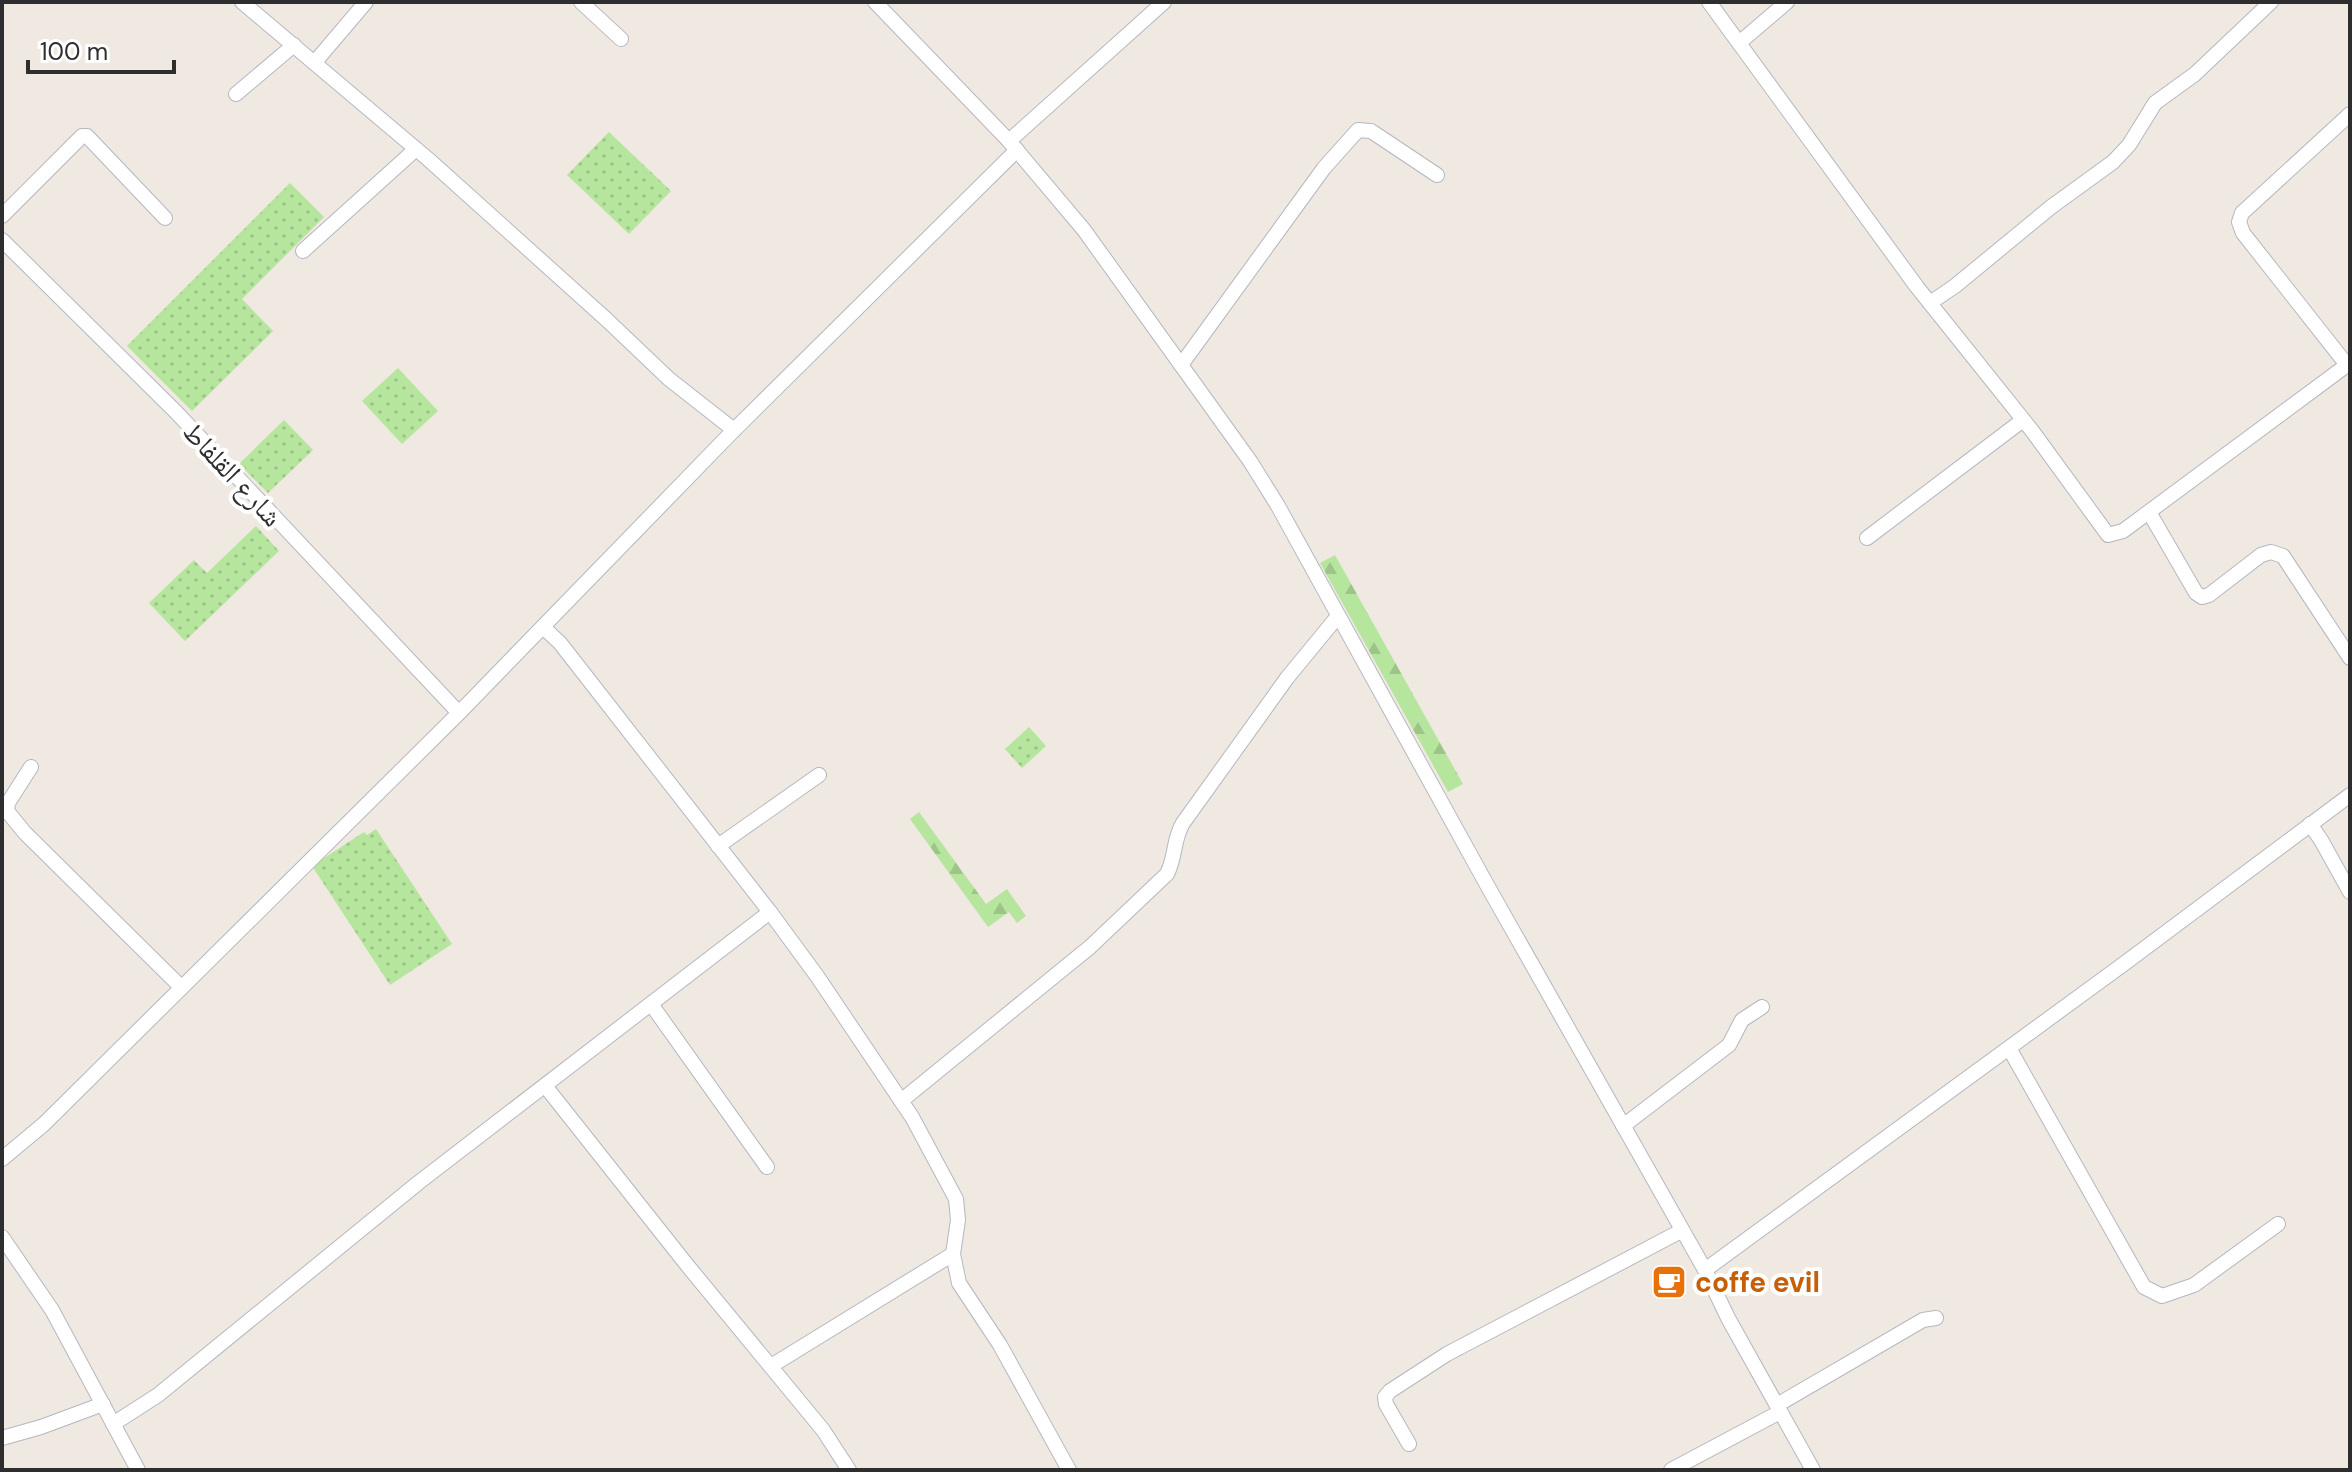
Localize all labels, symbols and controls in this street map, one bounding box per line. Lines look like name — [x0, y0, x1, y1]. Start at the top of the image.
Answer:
scale bar — [28, 24, 174, 74]
text: 100 m — [40, 36, 108, 67]
street label: شارع القلفاط — [175, 414, 291, 535]
cafe icon: coffe evil — [1650, 1263, 1688, 1301]
place label: coffe evil — [1695, 1264, 1820, 1301]

